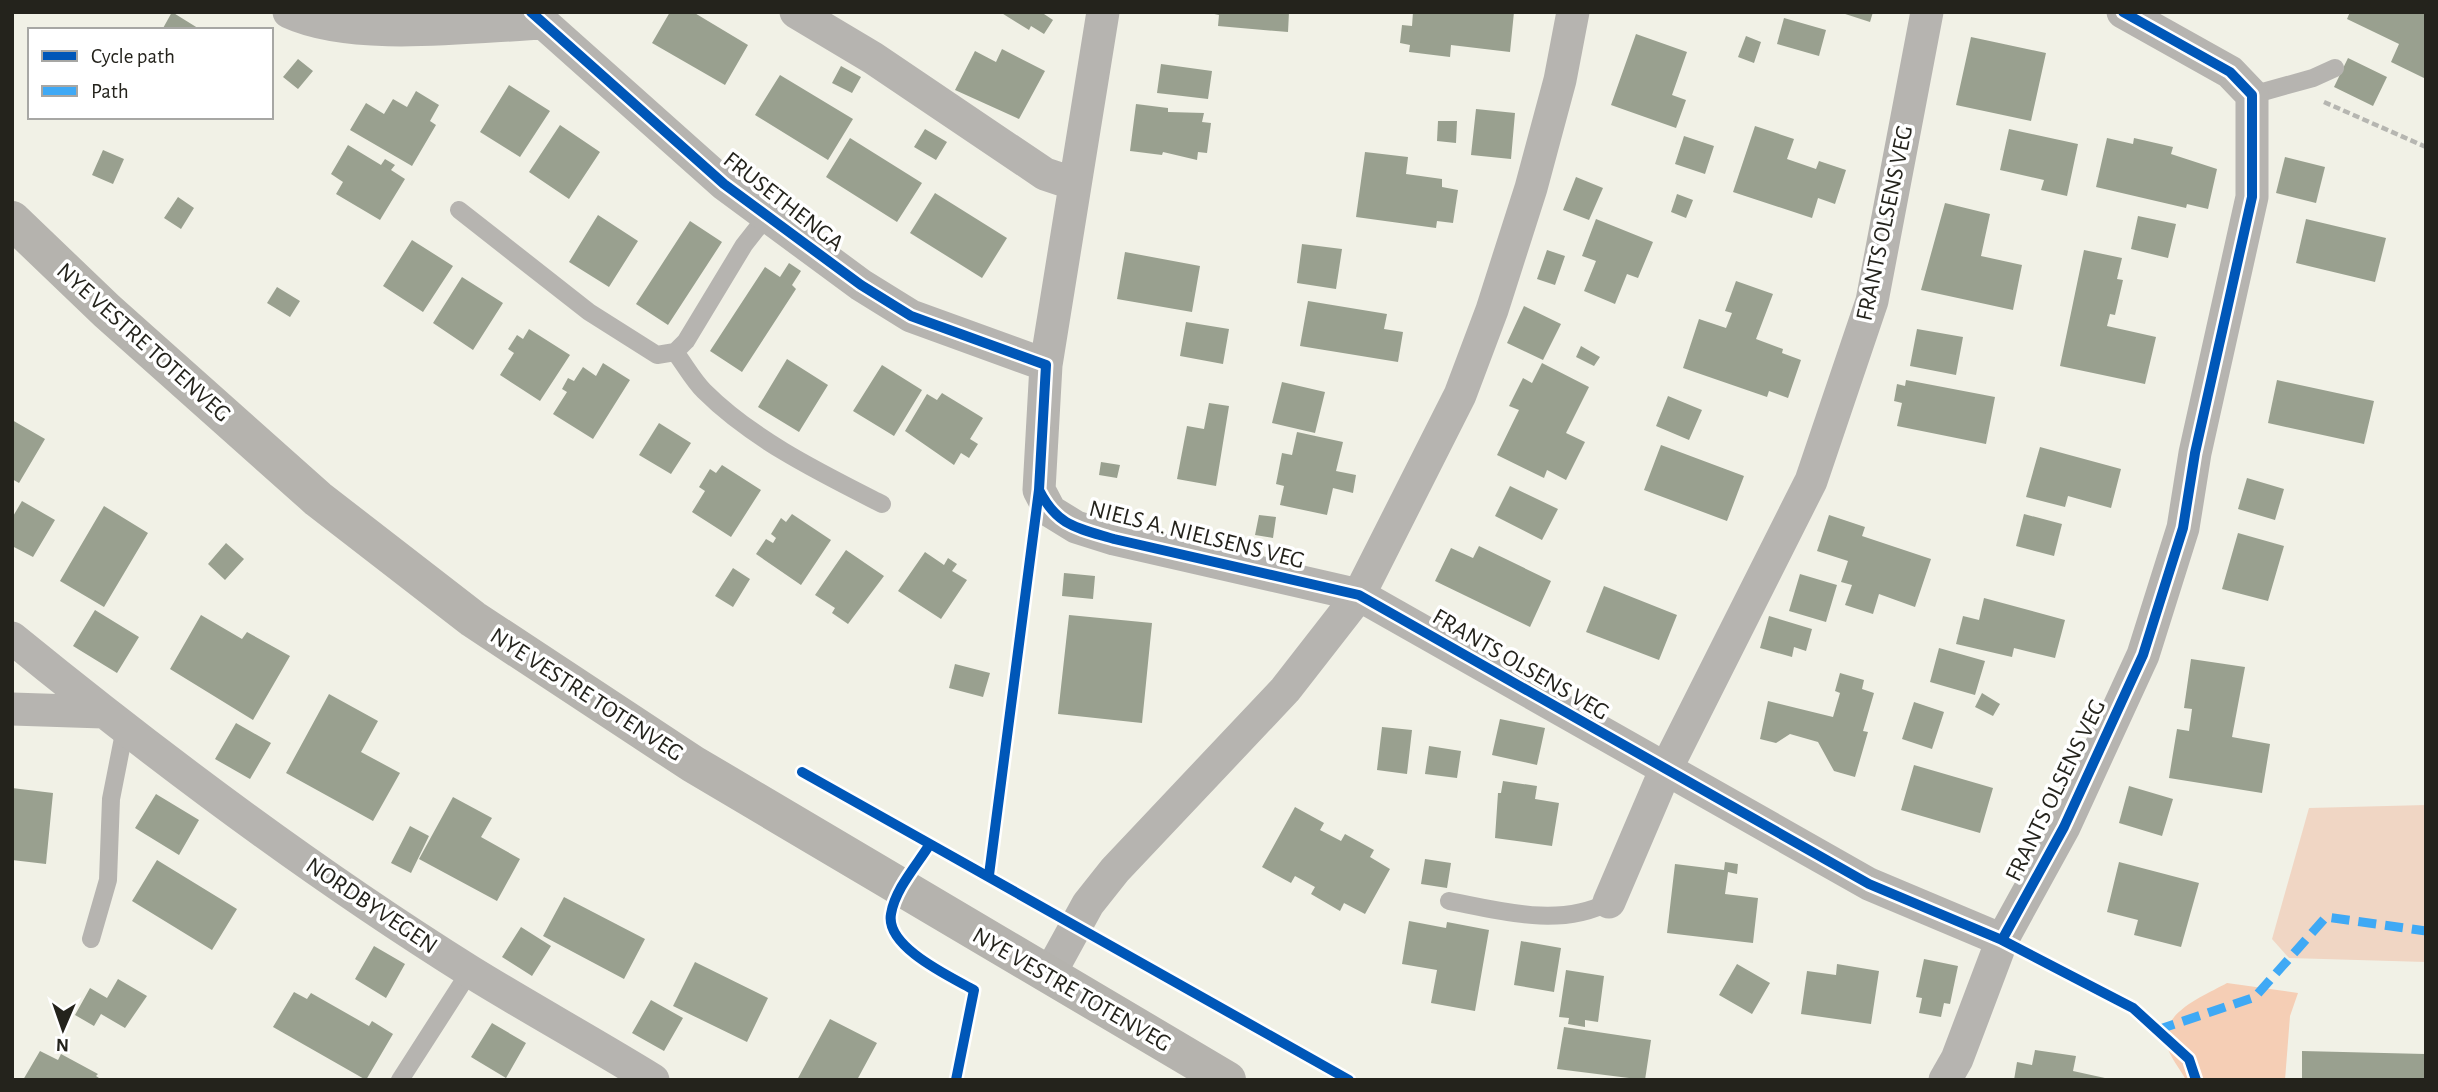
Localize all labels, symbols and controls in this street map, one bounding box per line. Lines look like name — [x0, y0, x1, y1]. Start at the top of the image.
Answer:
legend — [28, 28, 273, 119]
text: Cycle path — [91, 46, 175, 67]
text: Path — [91, 81, 129, 102]
street label: FRANTS OLSENS VEG — [1853, 123, 1917, 323]
street label: FRUSETHENGA — [719, 148, 848, 256]
street label: NYE VESTRE TOTENVEG — [52, 259, 235, 427]
street label: NIELS A. NIELSENS VEG — [1087, 497, 1307, 573]
street label: FRANTS OLSENS VEG — [1428, 605, 1613, 725]
street label: NYE VESTRE TOTENVEG — [486, 624, 687, 766]
street label: FRANTS OLSENS VEG — [2001, 696, 2110, 885]
street label: NORDBYVEGEN — [301, 853, 441, 958]
street label: NYE VESTRE TOTENVEG — [968, 923, 1175, 1056]
north arrow — [28, 994, 98, 1064]
text: N — [56, 1035, 69, 1054]

